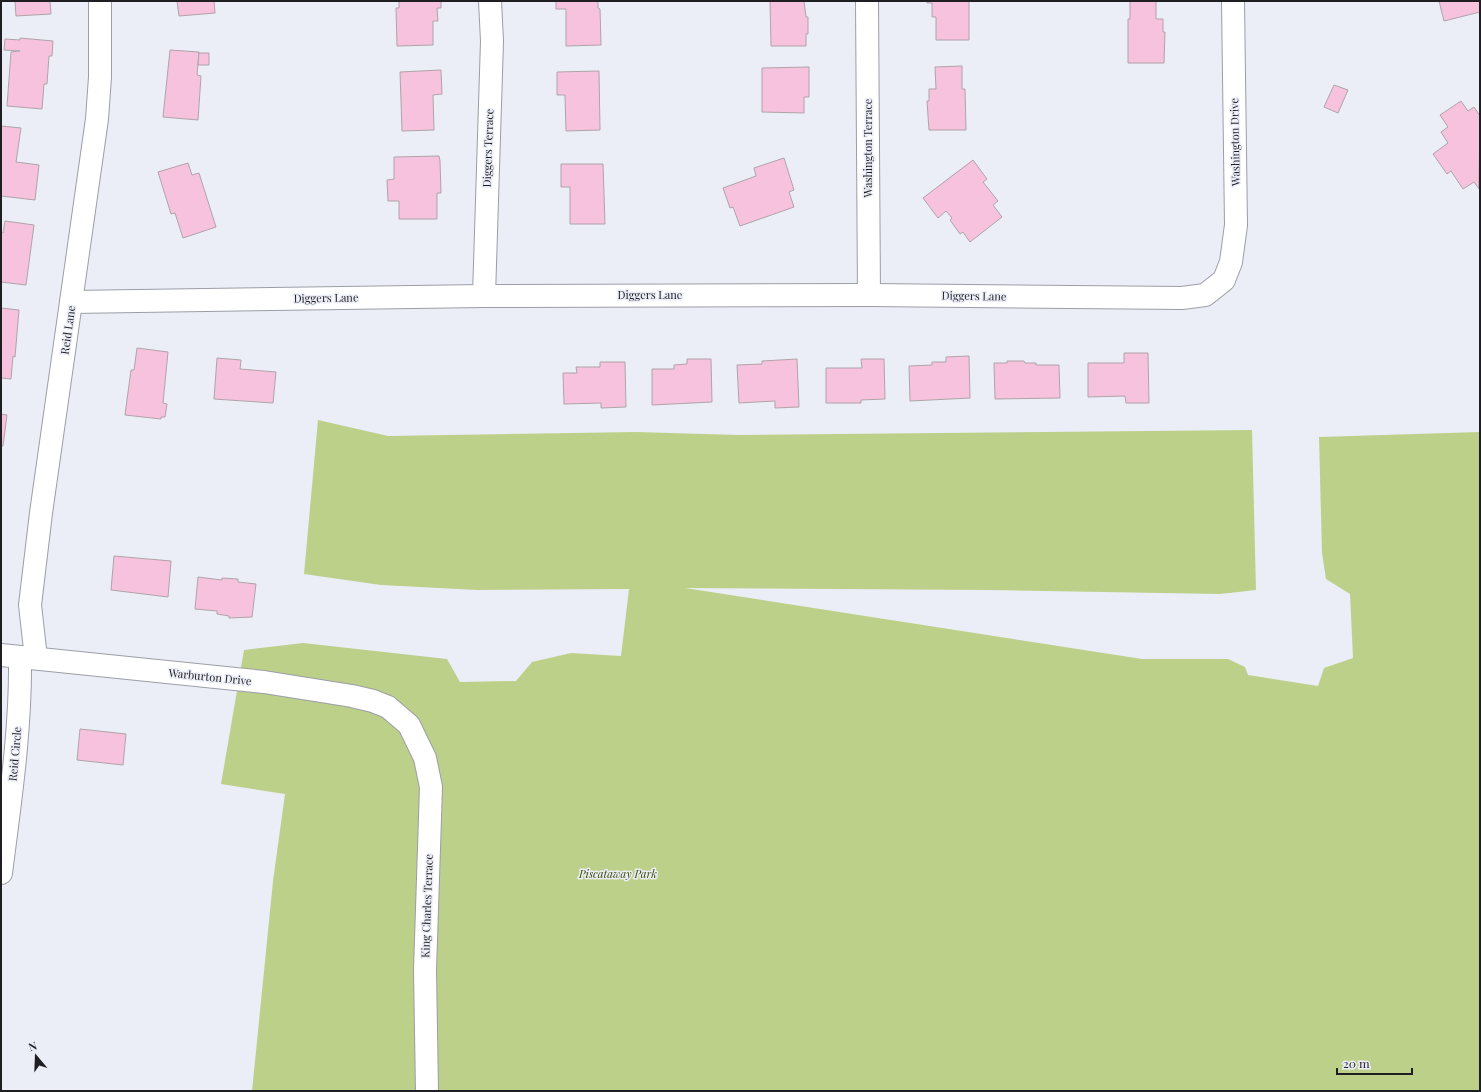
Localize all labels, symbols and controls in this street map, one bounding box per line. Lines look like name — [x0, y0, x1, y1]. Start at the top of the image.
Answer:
street label: Washington Terrace — [860, 98, 875, 198]
street label: Washington Drive — [1226, 98, 1243, 187]
street label: Diggers Terrace — [479, 108, 496, 188]
street label: Diggers Lane — [618, 287, 683, 302]
street label: Diggers Lane — [941, 287, 1007, 304]
street label: Diggers Lane — [293, 289, 359, 306]
street label: Reid Lane — [57, 304, 78, 355]
street label: Warburton Drive — [167, 665, 253, 688]
street label: Reid Circle — [5, 726, 24, 782]
street label: King Charles Terrace — [417, 853, 436, 958]
park label: Piscataway Park — [578, 866, 657, 881]
north arrow — [16, 1036, 56, 1076]
text: N — [26, 1038, 39, 1054]
scale bar — [1337, 1050, 1412, 1076]
text: 20 m — [1343, 1055, 1370, 1071]

